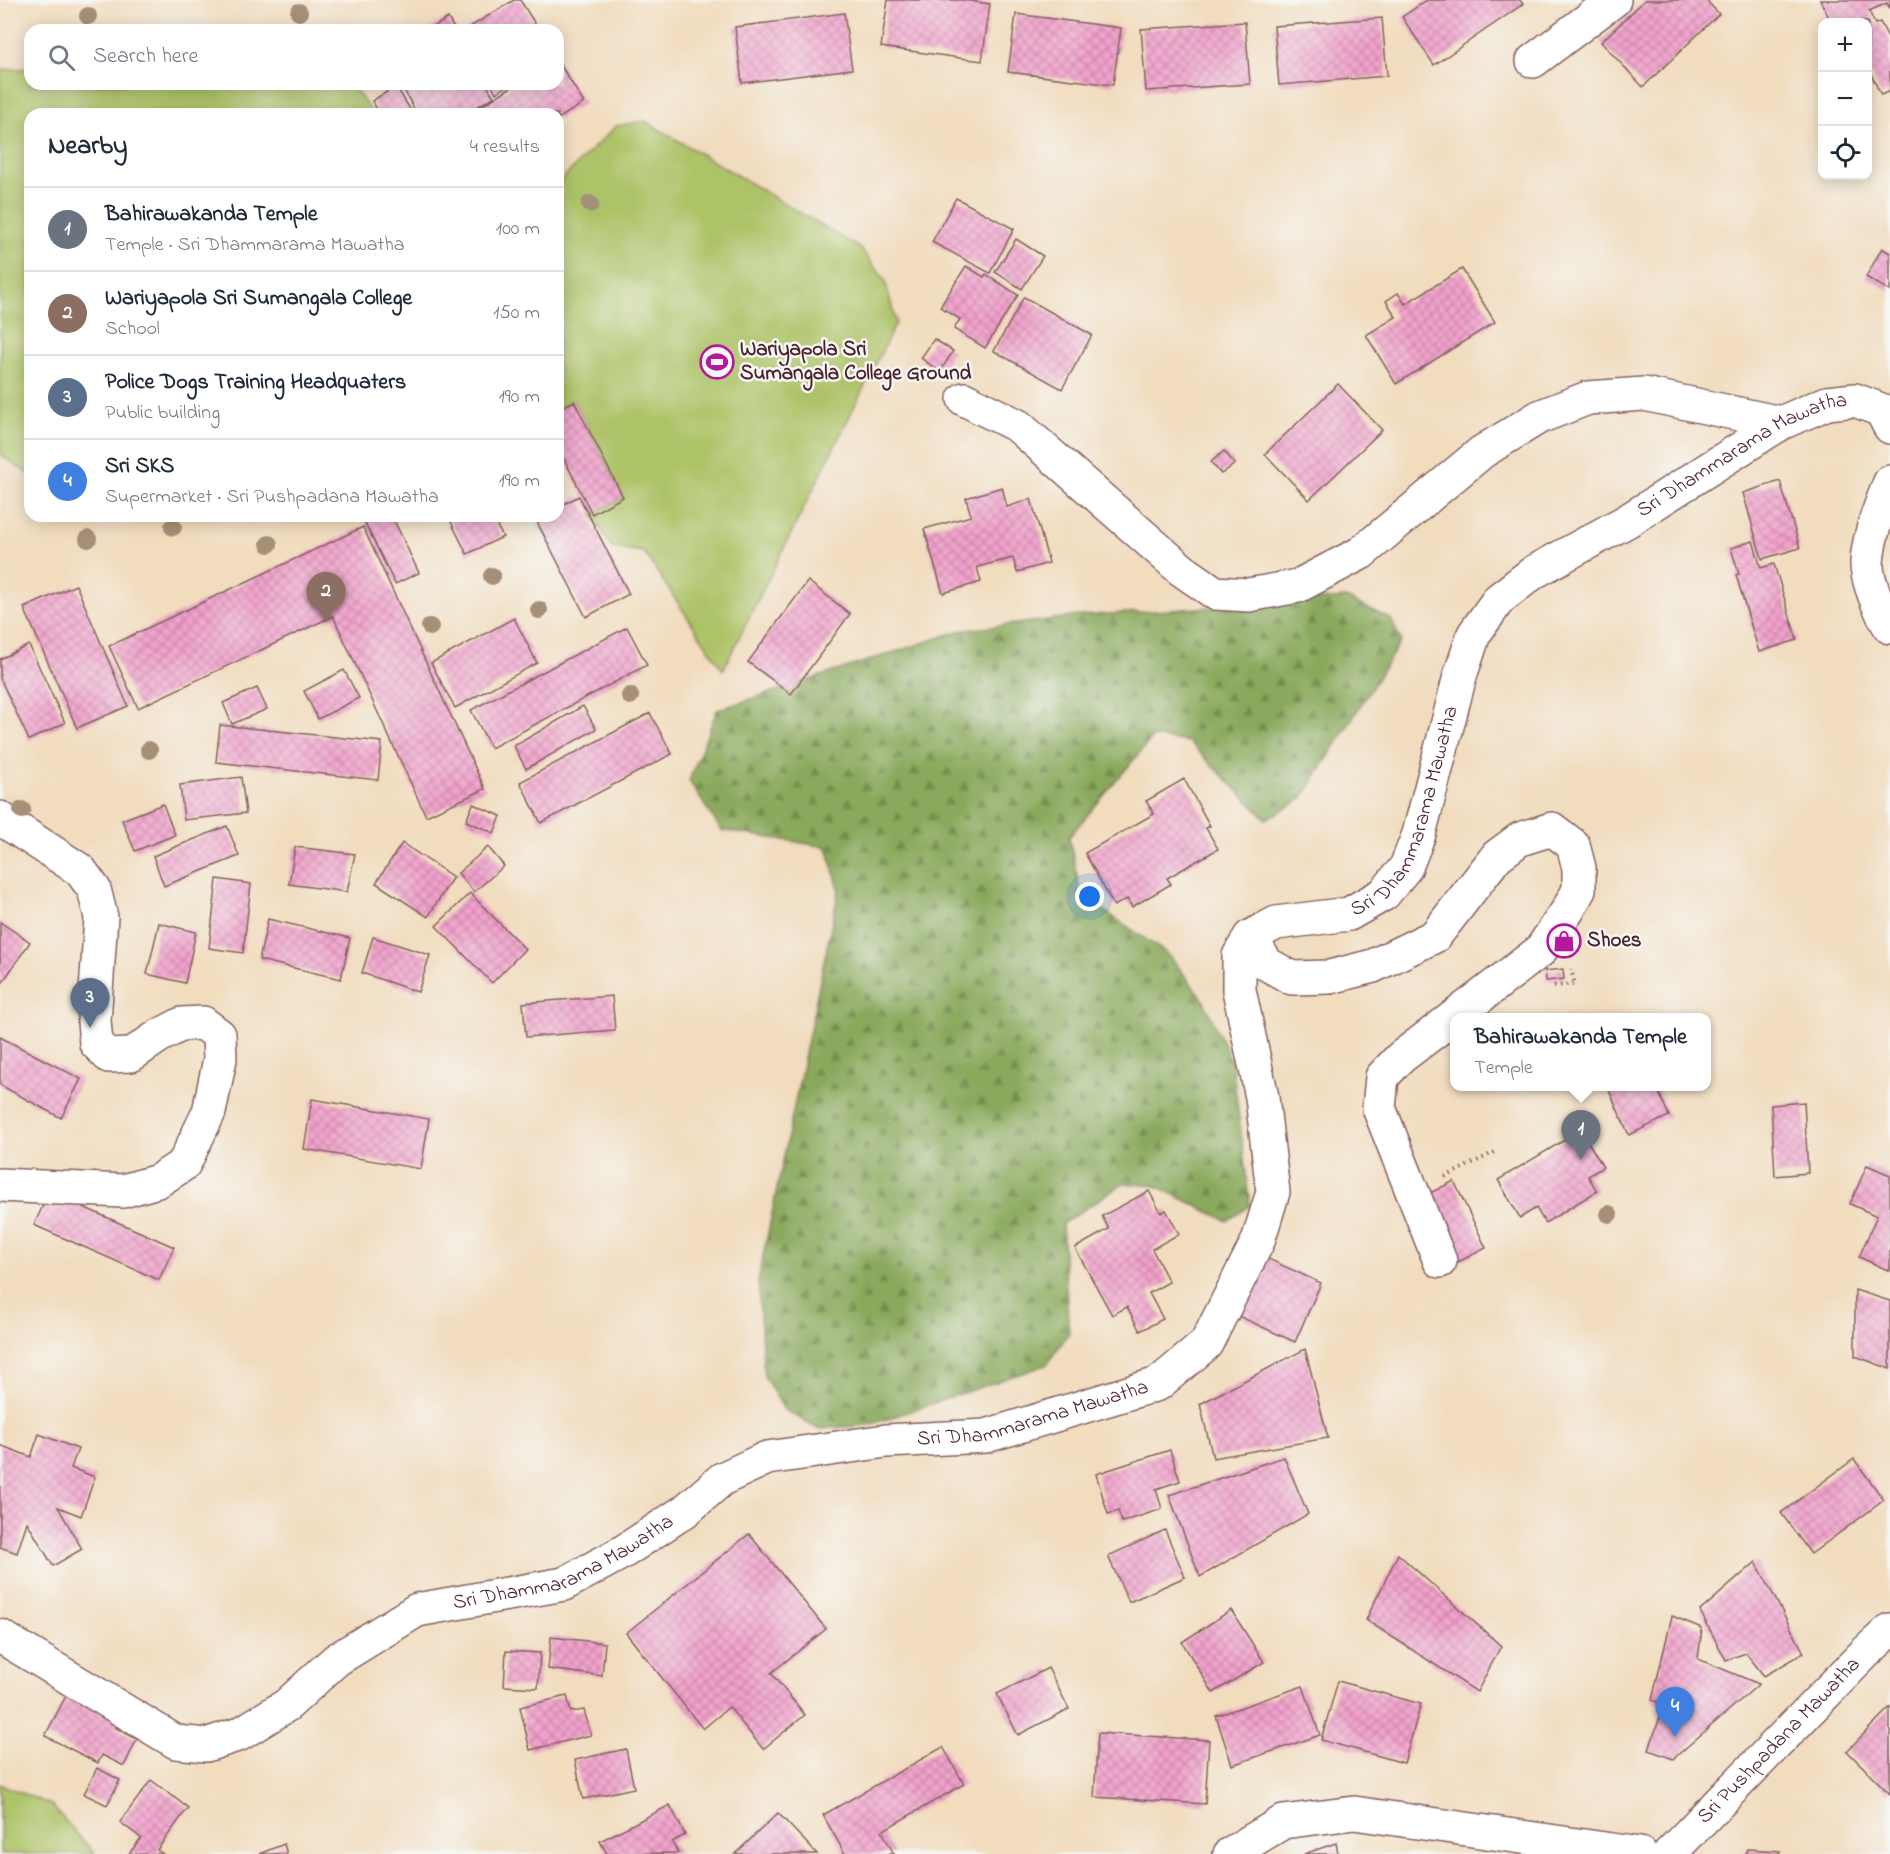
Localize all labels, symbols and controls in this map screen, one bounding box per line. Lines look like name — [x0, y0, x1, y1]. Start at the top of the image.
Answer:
map controls — [1818, 18, 1872, 180]
button: + — [1818, 18, 1872, 72]
search box — [24, 24, 564, 90]
icon: search — [45, 41, 78, 74]
text: Search here — [93, 41, 198, 73]
button: − — [1818, 72, 1872, 126]
button: locate — [1818, 126, 1872, 180]
text: Nearby — [48, 128, 127, 166]
text: 4 results — [470, 133, 540, 162]
text: Bahirawakanda Temple — [105, 199, 318, 231]
text: 1 — [64, 215, 71, 244]
text: 100 m — [496, 215, 540, 244]
text: Temple · Sri Dhammarama Mawatha — [105, 231, 404, 260]
text: Wariyapola Sri Sumangala College — [105, 283, 412, 315]
text: 2 — [63, 299, 72, 328]
text: 150 m — [493, 299, 540, 328]
text: School — [105, 315, 160, 344]
place label: Wariyapola Sri Sumangala College Ground — [740, 335, 972, 391]
sports icon: Wariyapola Sri Sumangala College Ground — [699, 344, 735, 380]
text: Police Dogs Training Headquaters — [105, 367, 406, 399]
text: 3 — [63, 383, 72, 412]
text: 190 m — [498, 383, 540, 412]
street label: Sri Dhammarama Mawatha — [1631, 386, 1849, 526]
text: Public building — [105, 399, 220, 428]
text: Sri SKS — [105, 451, 174, 483]
text: 4 — [63, 467, 72, 496]
text: 190 m — [498, 467, 540, 496]
text: Supermarket · Sri Pushpadana Mawatha — [105, 483, 439, 512]
pin: 2 — [306, 572, 346, 622]
street label: Sri Dhammarama Mawatha — [1345, 703, 1467, 925]
your location — [1075, 882, 1104, 911]
shop icon: Shoes — [1546, 923, 1582, 959]
place label: Shoes — [1587, 926, 1642, 956]
pin: 3 — [70, 978, 110, 1028]
popup — [1450, 1013, 1711, 1091]
text: Bahirawakanda Temple — [1474, 1022, 1687, 1054]
text: Temple — [1474, 1054, 1533, 1083]
pin: 1 — [1562, 1110, 1600, 1160]
street label: Sri Dhammarama Mawatha — [916, 1373, 1152, 1454]
street label: Sri Dhammarama Mawatha — [451, 1507, 680, 1618]
street label: Sri Pushpadana Mawatha — [1691, 1651, 1868, 1831]
pin: 4 — [1656, 1688, 1694, 1737]

